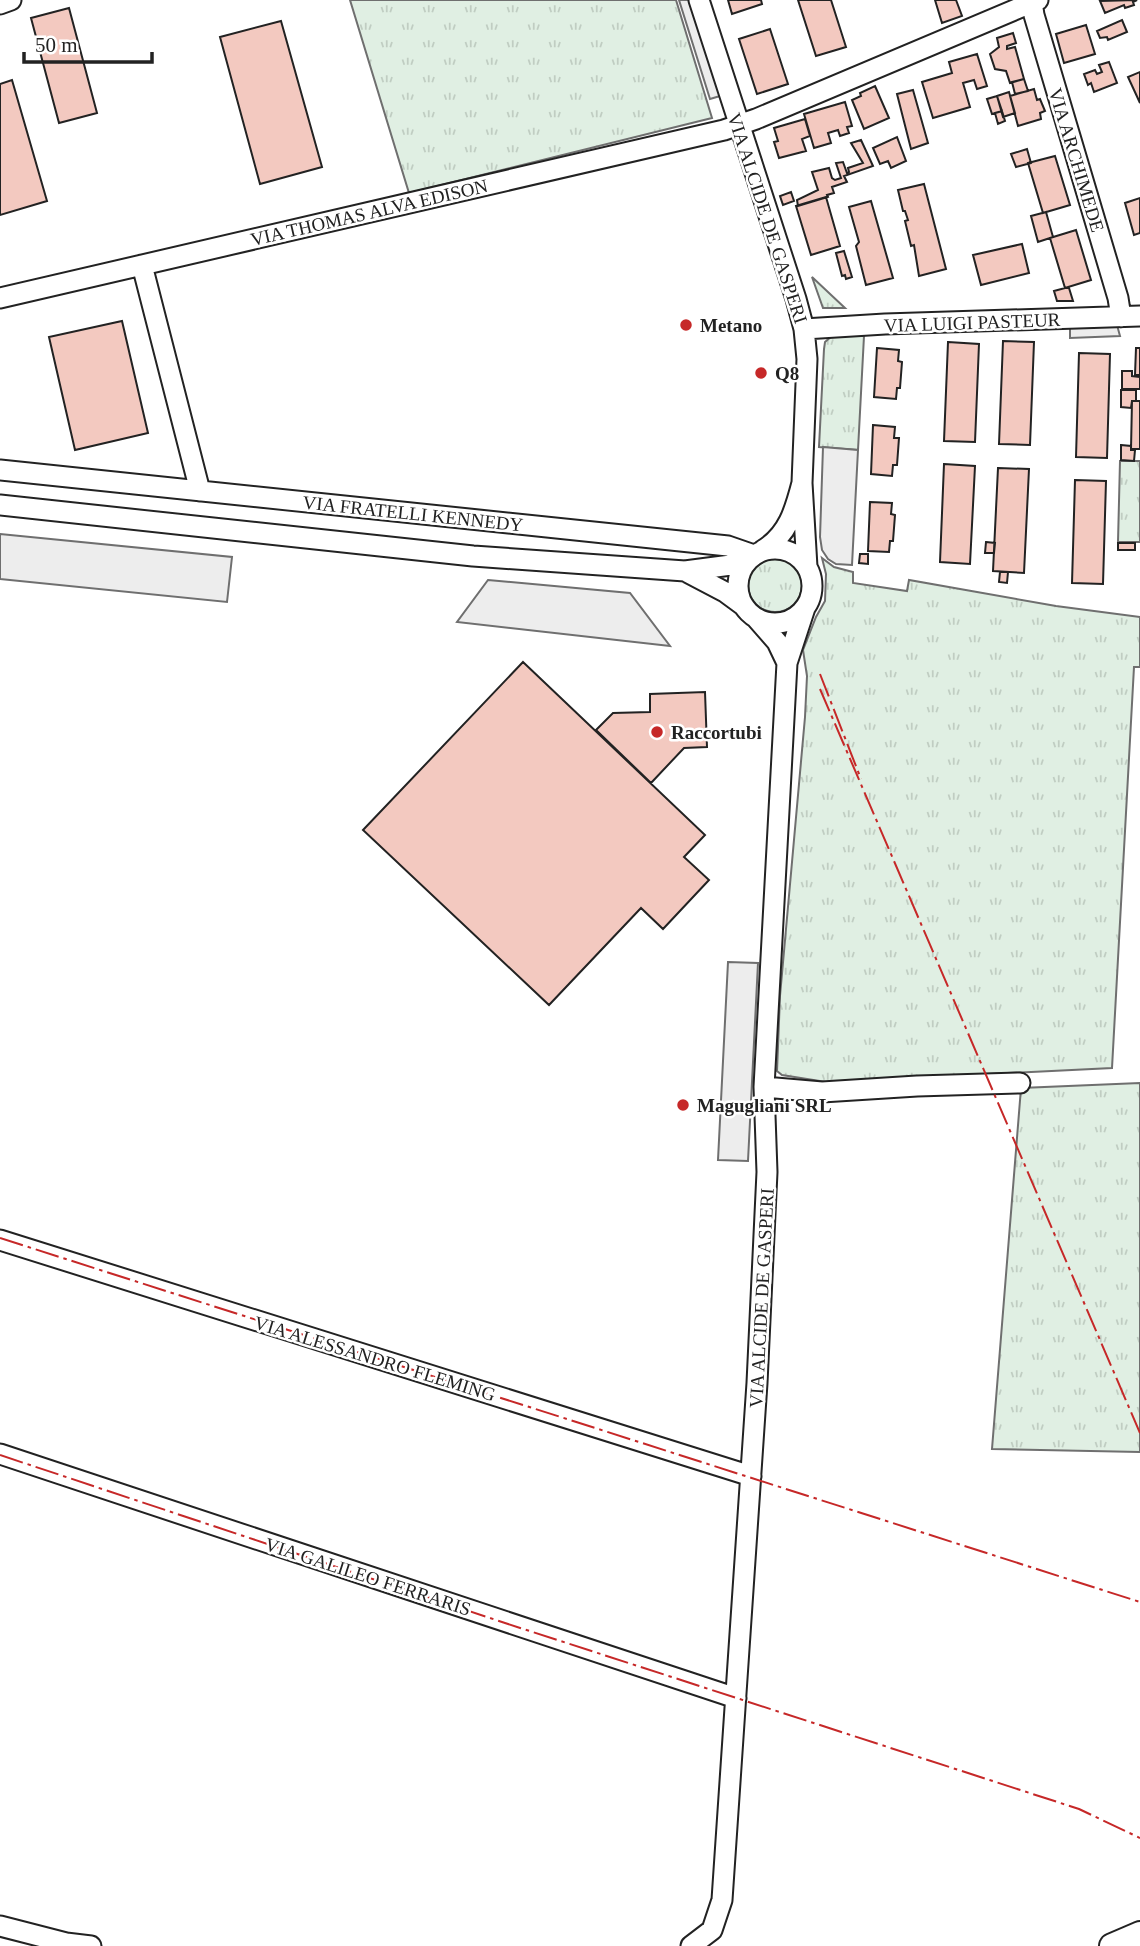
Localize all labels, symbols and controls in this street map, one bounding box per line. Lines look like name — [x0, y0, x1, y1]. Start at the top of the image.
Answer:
scale bar — [24, 21, 152, 65]
text: 50 m — [35, 33, 78, 57]
street label: VIA ARCHIMEDE — [1045, 86, 1108, 235]
street label: VIA ALCIDE DE GASPERI — [724, 110, 812, 326]
street label: VIA THOMAS ALVA EDISON — [248, 175, 490, 250]
street label: VIA LUIGI PASTEUR — [883, 309, 1061, 336]
place label: Metano — [700, 315, 762, 336]
marker: Metano — [678, 317, 694, 333]
place label: Q8 — [775, 363, 799, 384]
marker: Q8 — [753, 365, 769, 381]
street label: VIA FRATELLI KENNEDY — [302, 491, 525, 536]
place label: Raccortubi — [671, 722, 762, 743]
marker: Raccortubi — [649, 724, 665, 740]
place label: Magugliani SRL — [697, 1095, 832, 1116]
marker: Magugliani SRL — [675, 1097, 691, 1113]
street label: VIA ALCIDE DE GASPERI — [745, 1188, 778, 1408]
street label: VIA ALESSANDRO FLEMING — [252, 1312, 498, 1405]
street label: VIA GALILEO FERRARIS — [262, 1533, 473, 1620]

